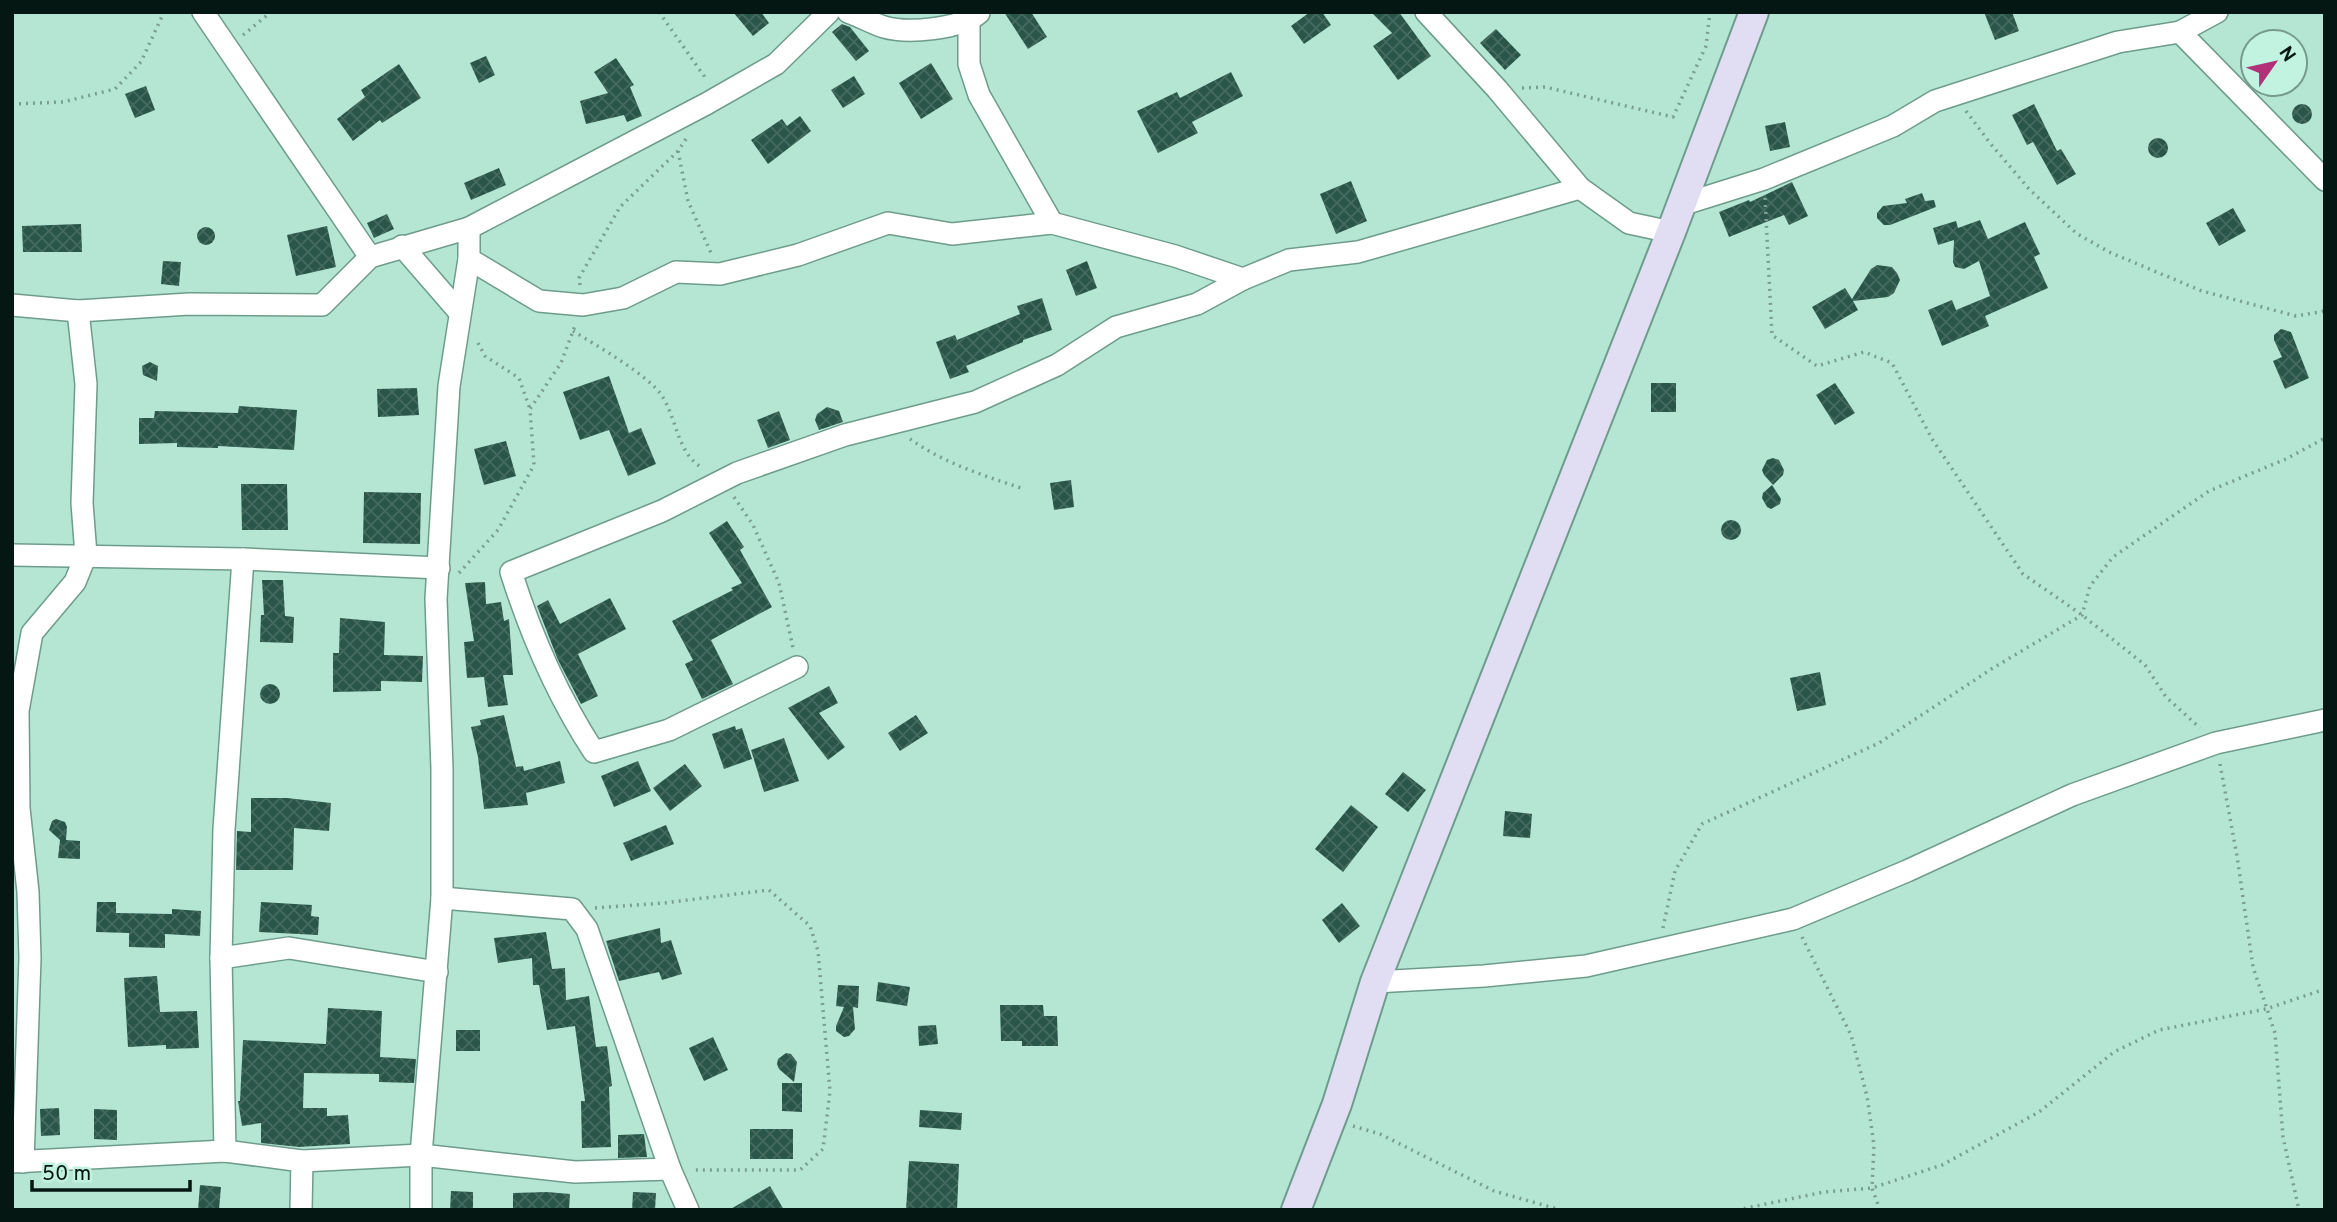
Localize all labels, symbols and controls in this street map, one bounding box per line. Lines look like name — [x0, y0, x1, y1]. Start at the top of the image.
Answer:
north arrow — [2239, 28, 2309, 98]
text: N — [2273, 42, 2300, 67]
scale bar — [32, 1148, 189, 1192]
text: 50 m — [42, 1161, 91, 1188]

